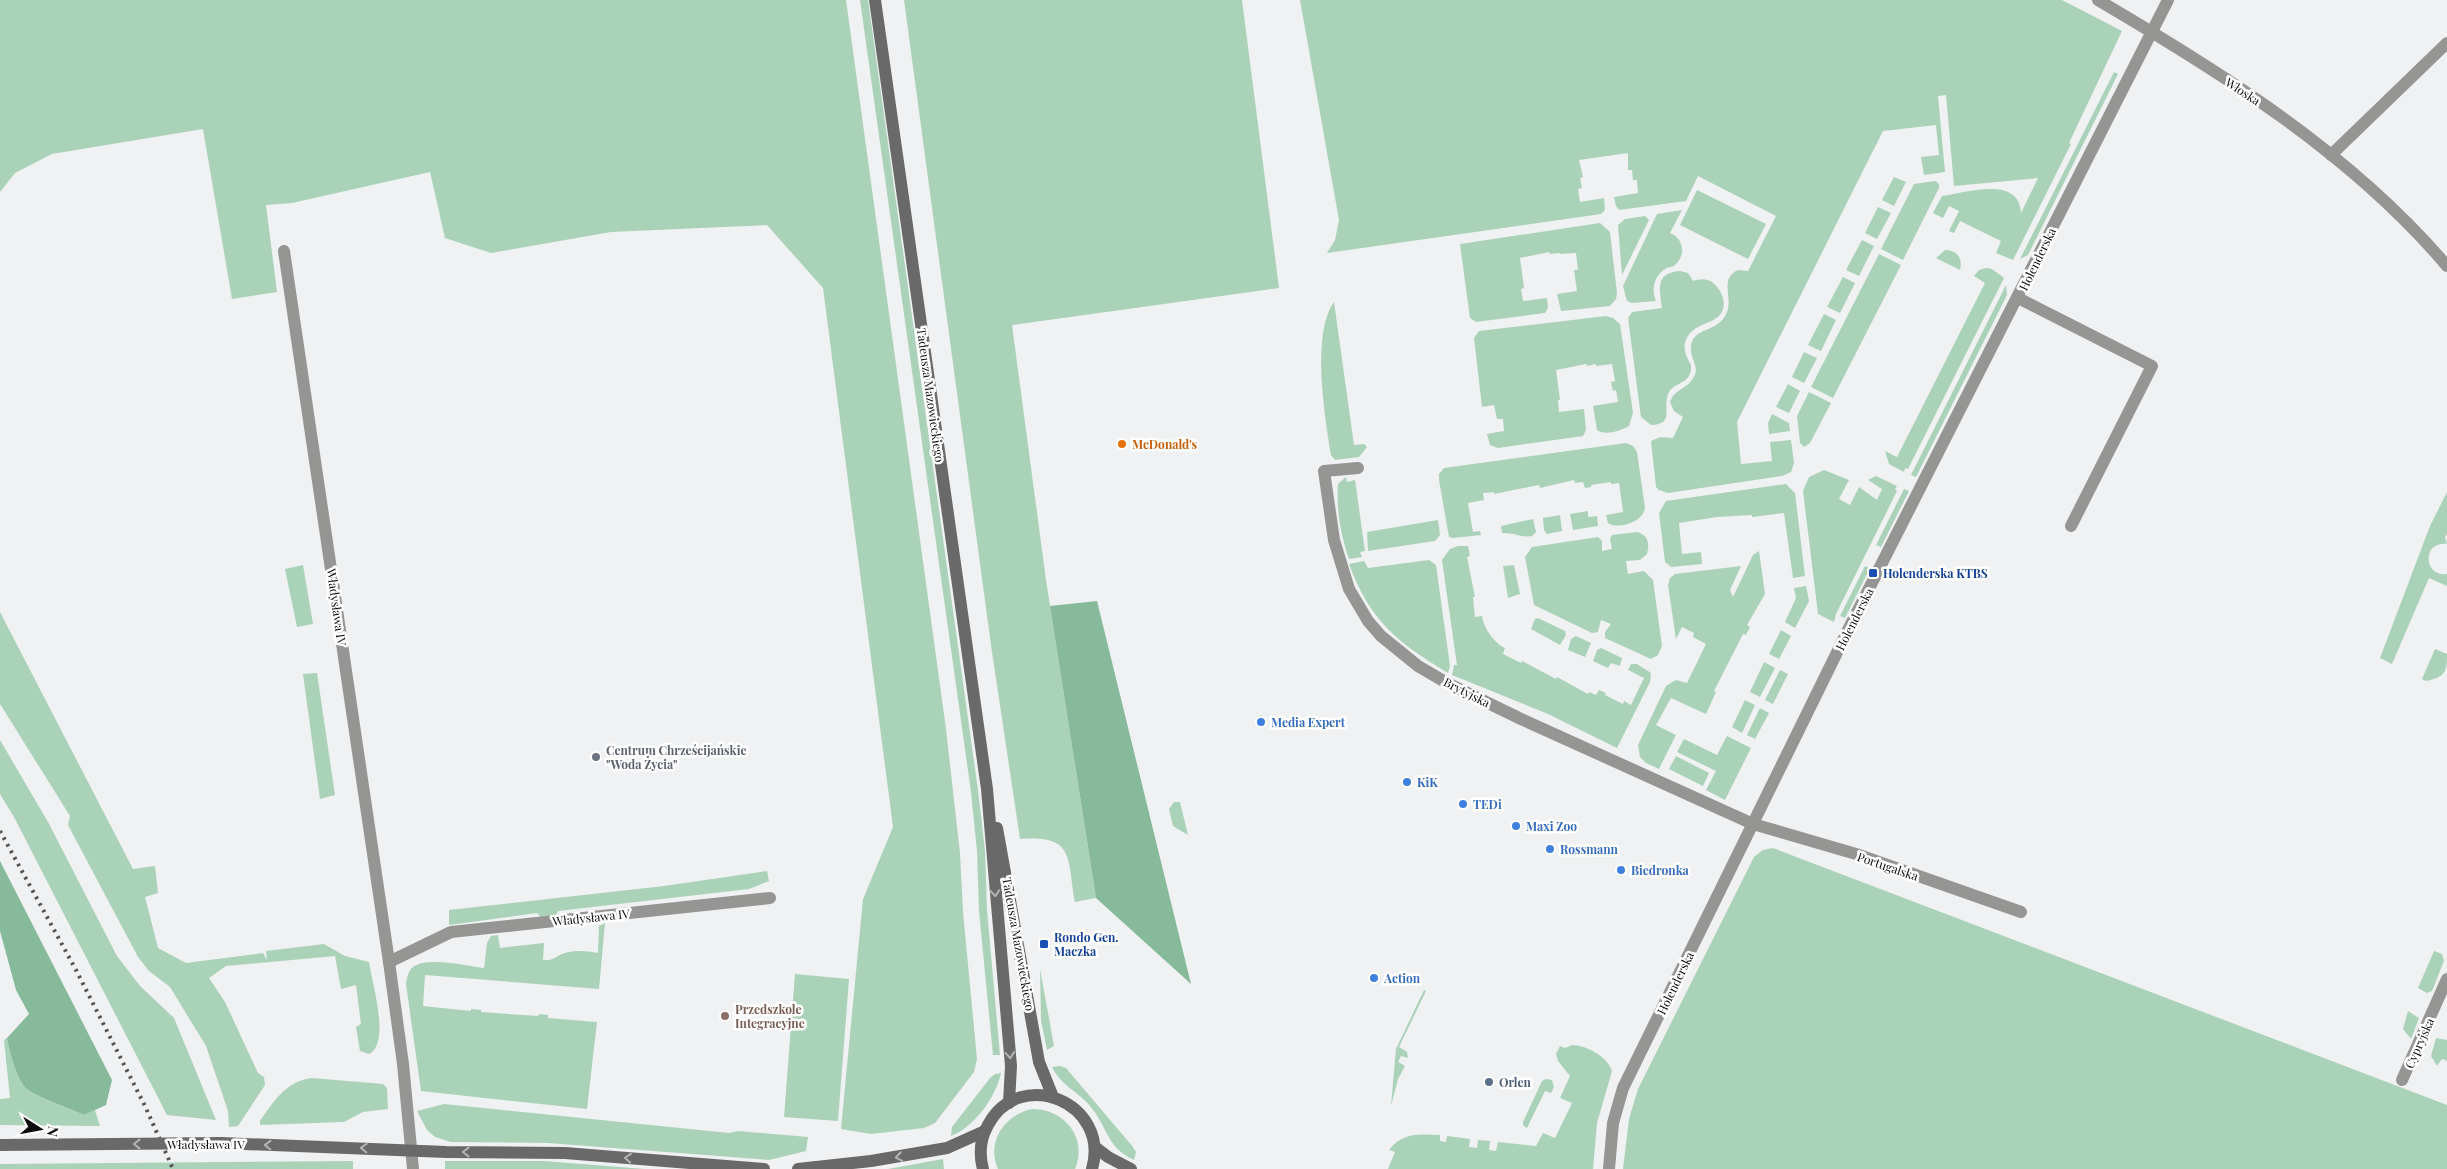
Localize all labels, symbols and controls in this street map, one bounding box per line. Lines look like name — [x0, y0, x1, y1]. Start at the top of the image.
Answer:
street label: Włoska — [2222, 73, 2264, 108]
street label: Holenderska — [2015, 225, 2059, 293]
street label: Tadeusza Mazowieckiego — [914, 327, 948, 464]
place label: McDonald's — [1132, 436, 1198, 452]
marker: McDonald's — [1116, 438, 1128, 450]
place label: Holenderska KTBS — [1883, 565, 1988, 581]
street label: Władysława IV — [324, 567, 350, 647]
marker: Holenderska KTBS — [1867, 567, 1879, 579]
street label: Holenderska — [1831, 585, 1877, 653]
street label: Brytyjska — [1441, 673, 1493, 711]
place label: Media Expert — [1271, 714, 1346, 730]
marker: Media Expert — [1255, 716, 1267, 728]
place label: Centrum Chrześcijańskie "Woda Życia" — [606, 742, 746, 772]
marker: Centrum Chrześcijańskie "Woda Życia" — [590, 751, 602, 763]
place label: KiK — [1417, 774, 1438, 790]
marker: KiK — [1401, 776, 1413, 788]
place label: TEDi — [1473, 796, 1502, 812]
marker: TEDi — [1457, 798, 1469, 810]
place label: Maxi Zoo — [1526, 818, 1577, 834]
marker: Maxi Zoo — [1510, 820, 1522, 832]
place label: Rossmann — [1560, 841, 1619, 857]
marker: Rossmann — [1544, 843, 1556, 855]
street label: Portugalska — [1855, 848, 1921, 884]
place label: Biedronka — [1631, 862, 1690, 878]
marker: Biedronka — [1615, 864, 1627, 876]
street label: Tadeusza Mazowieckiego — [999, 876, 1039, 1012]
one-way arrow — [989, 889, 1000, 897]
street label: Władysława IV — [551, 905, 631, 929]
place label: Rondo Gen. Maczka — [1054, 929, 1119, 959]
marker: Rondo Gen. Maczka — [1038, 938, 1050, 950]
street label: Holenderska — [1653, 949, 1697, 1017]
place label: Action — [1383, 970, 1421, 986]
marker: Action — [1368, 972, 1380, 984]
place label: Przedszkole Integracyjne — [735, 1001, 805, 1031]
marker: Przedszkole Integracyjne — [719, 1010, 731, 1022]
street label: Cypryjska — [2401, 1015, 2437, 1071]
one-way arrow — [1005, 1051, 1016, 1059]
place label: Orlen — [1499, 1074, 1531, 1090]
marker: Orlen — [1483, 1076, 1495, 1088]
north arrow — [15, 1104, 65, 1154]
text: N — [43, 1125, 64, 1138]
street label: Władysława IV — [166, 1136, 245, 1152]
one-way arrow — [133, 1139, 140, 1149]
one-way arrow — [264, 1139, 272, 1150]
one-way arrow — [359, 1143, 367, 1154]
one-way arrow — [462, 1147, 470, 1157]
one-way arrow — [895, 1151, 904, 1161]
one-way arrow — [624, 1153, 632, 1164]

